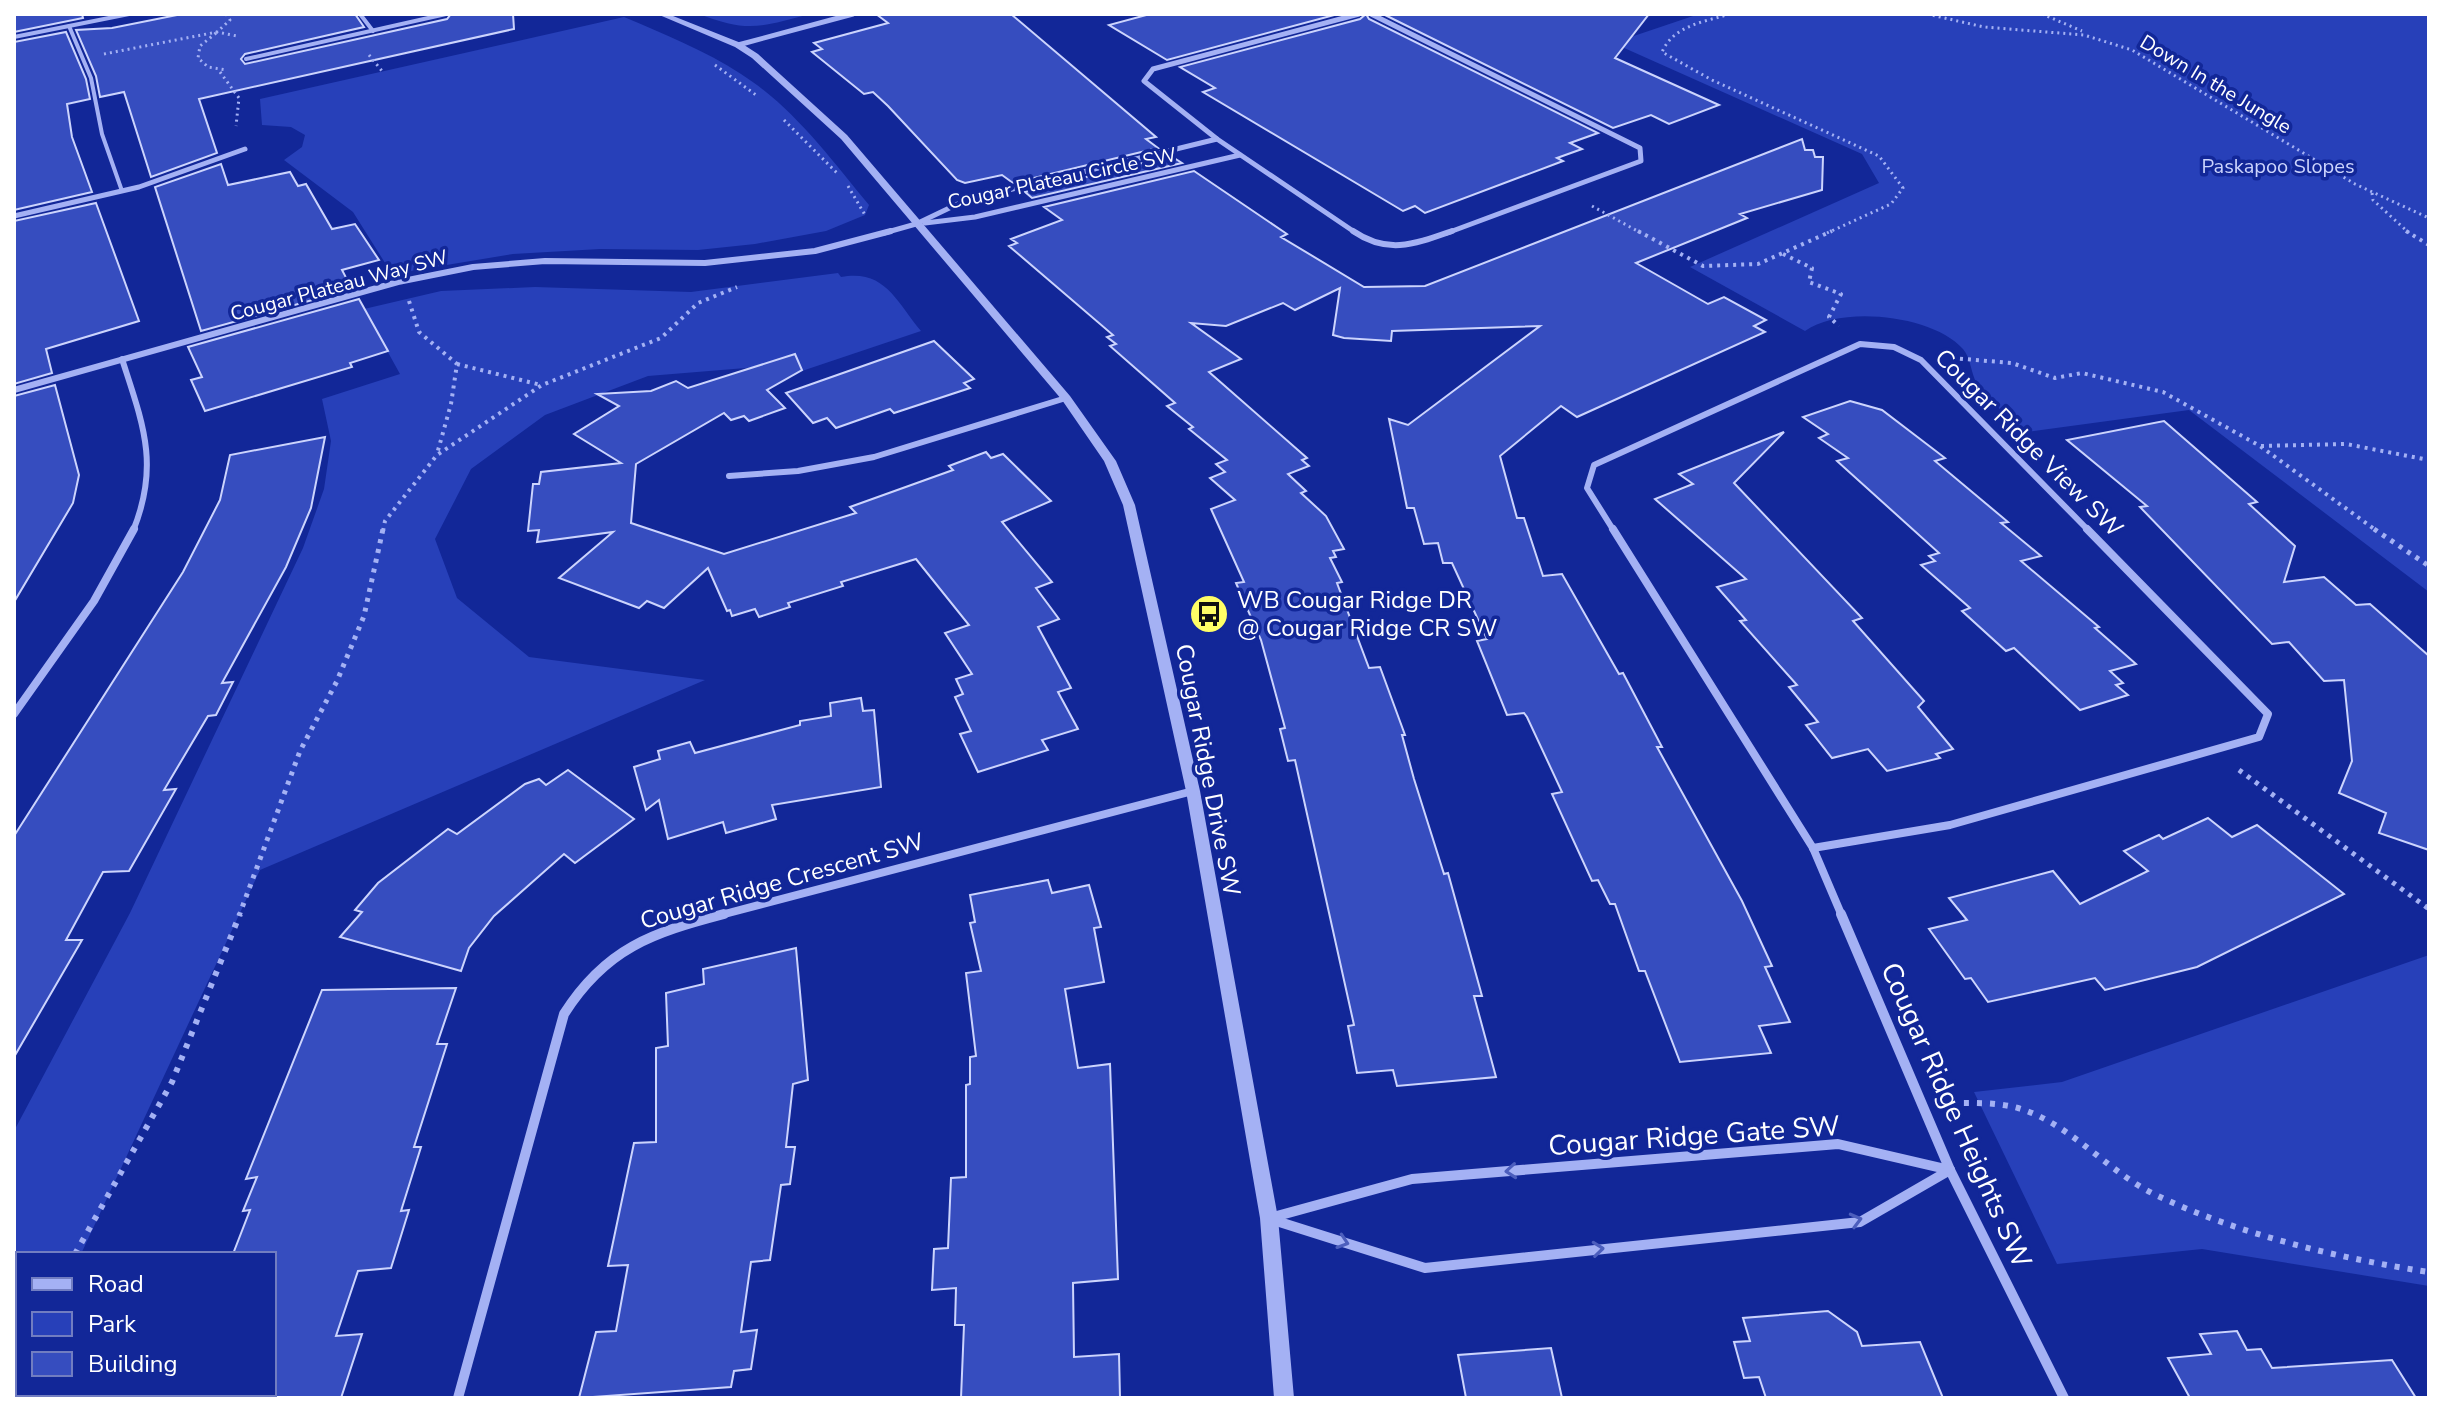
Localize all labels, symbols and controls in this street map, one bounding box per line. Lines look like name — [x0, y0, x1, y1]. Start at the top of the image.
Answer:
street label: Down In the Jungle — [2135, 29, 2296, 140]
street label: Cougar Plateau Circle SW — [945, 141, 1179, 216]
park label: Paskapoo Slopes — [2201, 153, 2355, 180]
street label: Cougar Plateau Way SW — [227, 243, 451, 328]
street label: Cougar Ridge View SW — [1928, 342, 2130, 544]
place label: WB Cougar Ridge DR @ Cougar Ridge CR SW — [1237, 584, 1497, 644]
bus stop icon: WB Cougar Ridge DR @ Cougar Ridge CR SW — [1188, 593, 1230, 635]
street label: Cougar Ridge Drive SW — [1168, 641, 1248, 899]
street label: Cougar Ridge Crescent SW — [636, 825, 928, 937]
street label: Cougar Ridge Heights SW — [1871, 957, 2041, 1274]
street label: Cougar Ridge Gate SW — [1547, 1107, 1841, 1165]
one-way arrow — [1504, 1162, 1517, 1179]
one-way arrow — [1849, 1213, 1863, 1230]
one-way arrow — [1336, 1233, 1350, 1249]
one-way arrow — [1592, 1241, 1605, 1258]
legend — [16, 1252, 276, 1396]
text: Road — [88, 1268, 144, 1300]
text: Park — [88, 1308, 137, 1340]
text: Building — [88, 1348, 178, 1380]

